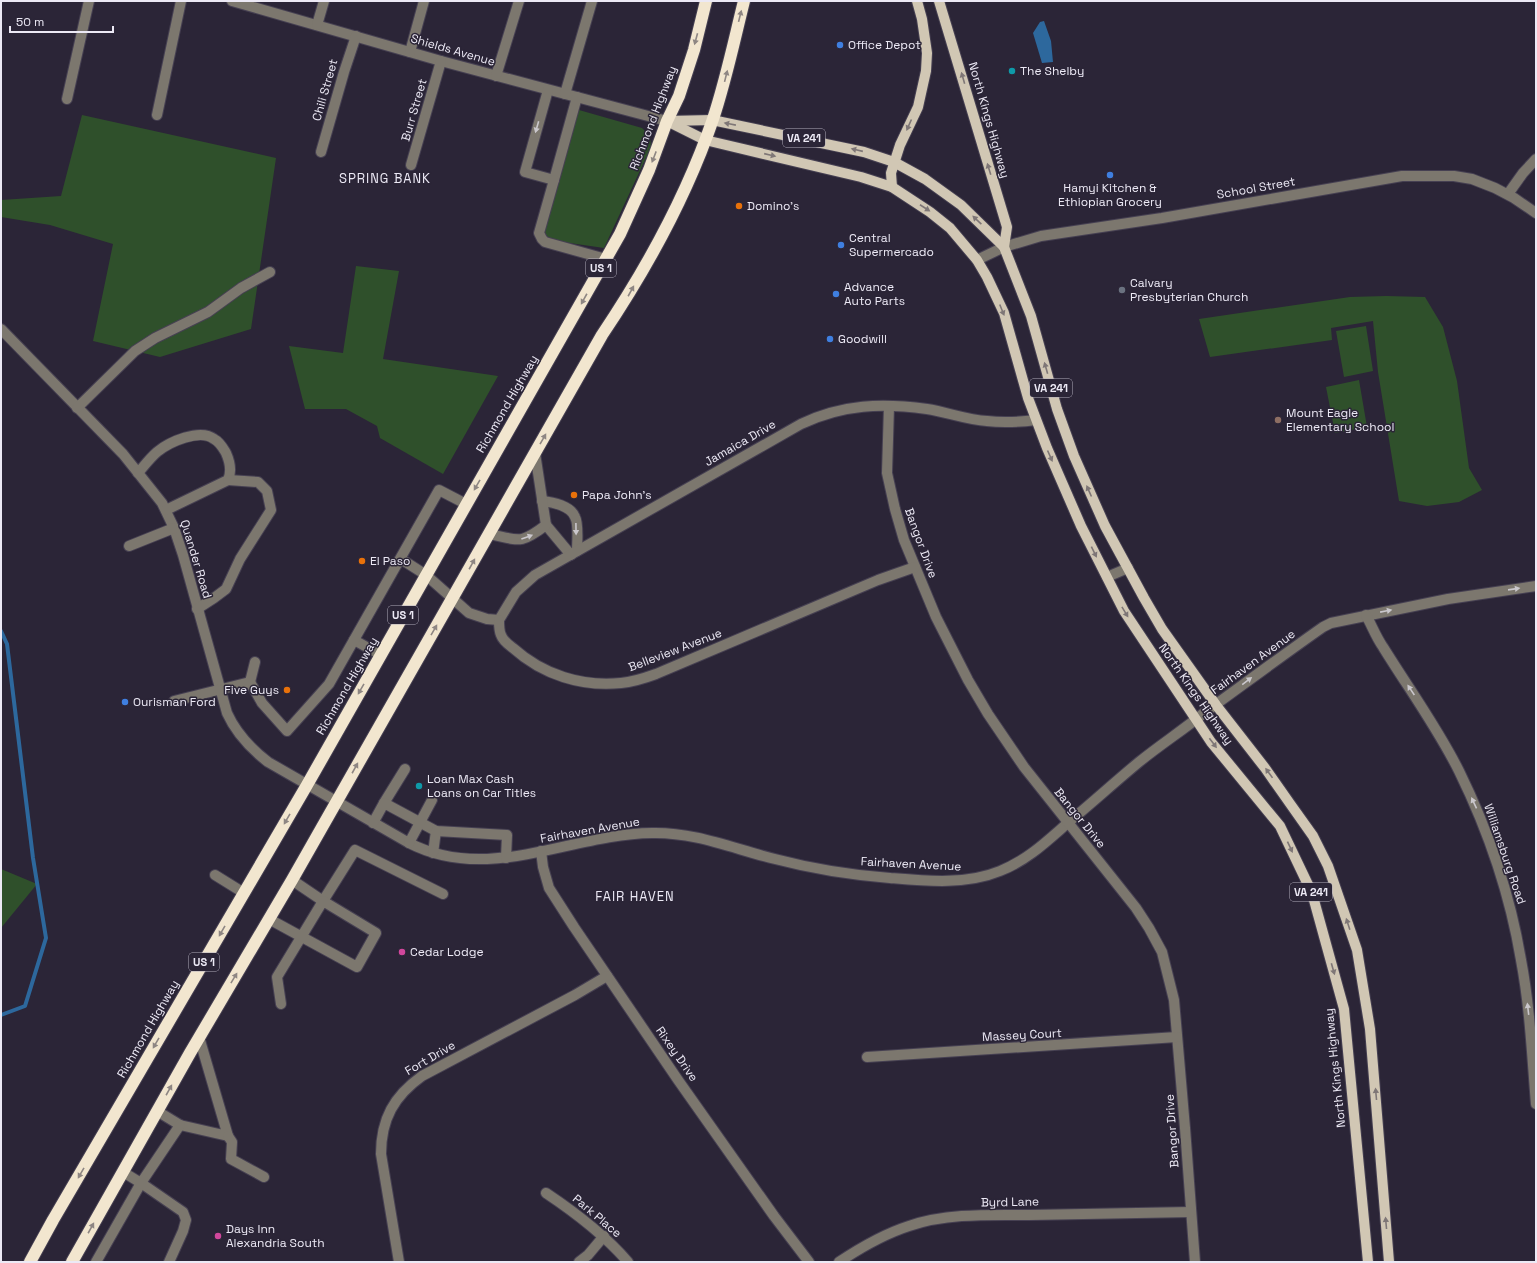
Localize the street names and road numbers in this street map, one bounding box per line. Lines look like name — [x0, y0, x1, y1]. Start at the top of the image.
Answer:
street label: Shields Avenue — [409, 30, 497, 70]
street label: Chili Street — [309, 57, 341, 123]
street label: North Kings Highway — [965, 60, 1013, 180]
street label: Richmond Highway — [626, 64, 680, 172]
street label: Burr Street — [397, 77, 431, 143]
road number: VA 241 — [783, 129, 825, 147]
street label: School Street — [1216, 173, 1296, 203]
road number: US 1 — [586, 259, 616, 277]
street label: Richmond Highway — [472, 352, 542, 456]
road number: VA 241 — [1030, 379, 1072, 397]
street label: Jamaica Drive — [701, 416, 779, 470]
street label: Bangor Drive — [901, 506, 941, 580]
street label: Quander Road — [176, 518, 216, 600]
road number: US 1 — [388, 606, 418, 624]
street label: Belleview Avenue — [626, 625, 724, 675]
street label: Fairhaven Avenue — [1208, 626, 1298, 698]
street label: Richmond Highway — [312, 634, 382, 738]
street label: North Kings Highway — [1155, 640, 1237, 748]
street label: Bangor Drive — [1051, 784, 1109, 852]
street label: Williamsburg Road — [1480, 802, 1530, 906]
street label: Fairhaven Avenue — [539, 813, 641, 847]
street label: Fairhaven Avenue — [860, 853, 962, 875]
road number: VA 241 — [1290, 883, 1332, 901]
road number: US 1 — [189, 953, 219, 971]
street label: Richmond Highway — [113, 977, 183, 1081]
street label: North Kings Highway — [1321, 1007, 1349, 1129]
street label: Rixey Drive — [652, 1023, 702, 1085]
street label: Massey Court — [982, 1025, 1062, 1045]
street label: Fort Drive — [402, 1037, 458, 1079]
street label: Bangor Drive — [1161, 1094, 1183, 1168]
street label: Park Place — [569, 1191, 625, 1241]
street label: Byrd Lane — [981, 1193, 1039, 1211]

